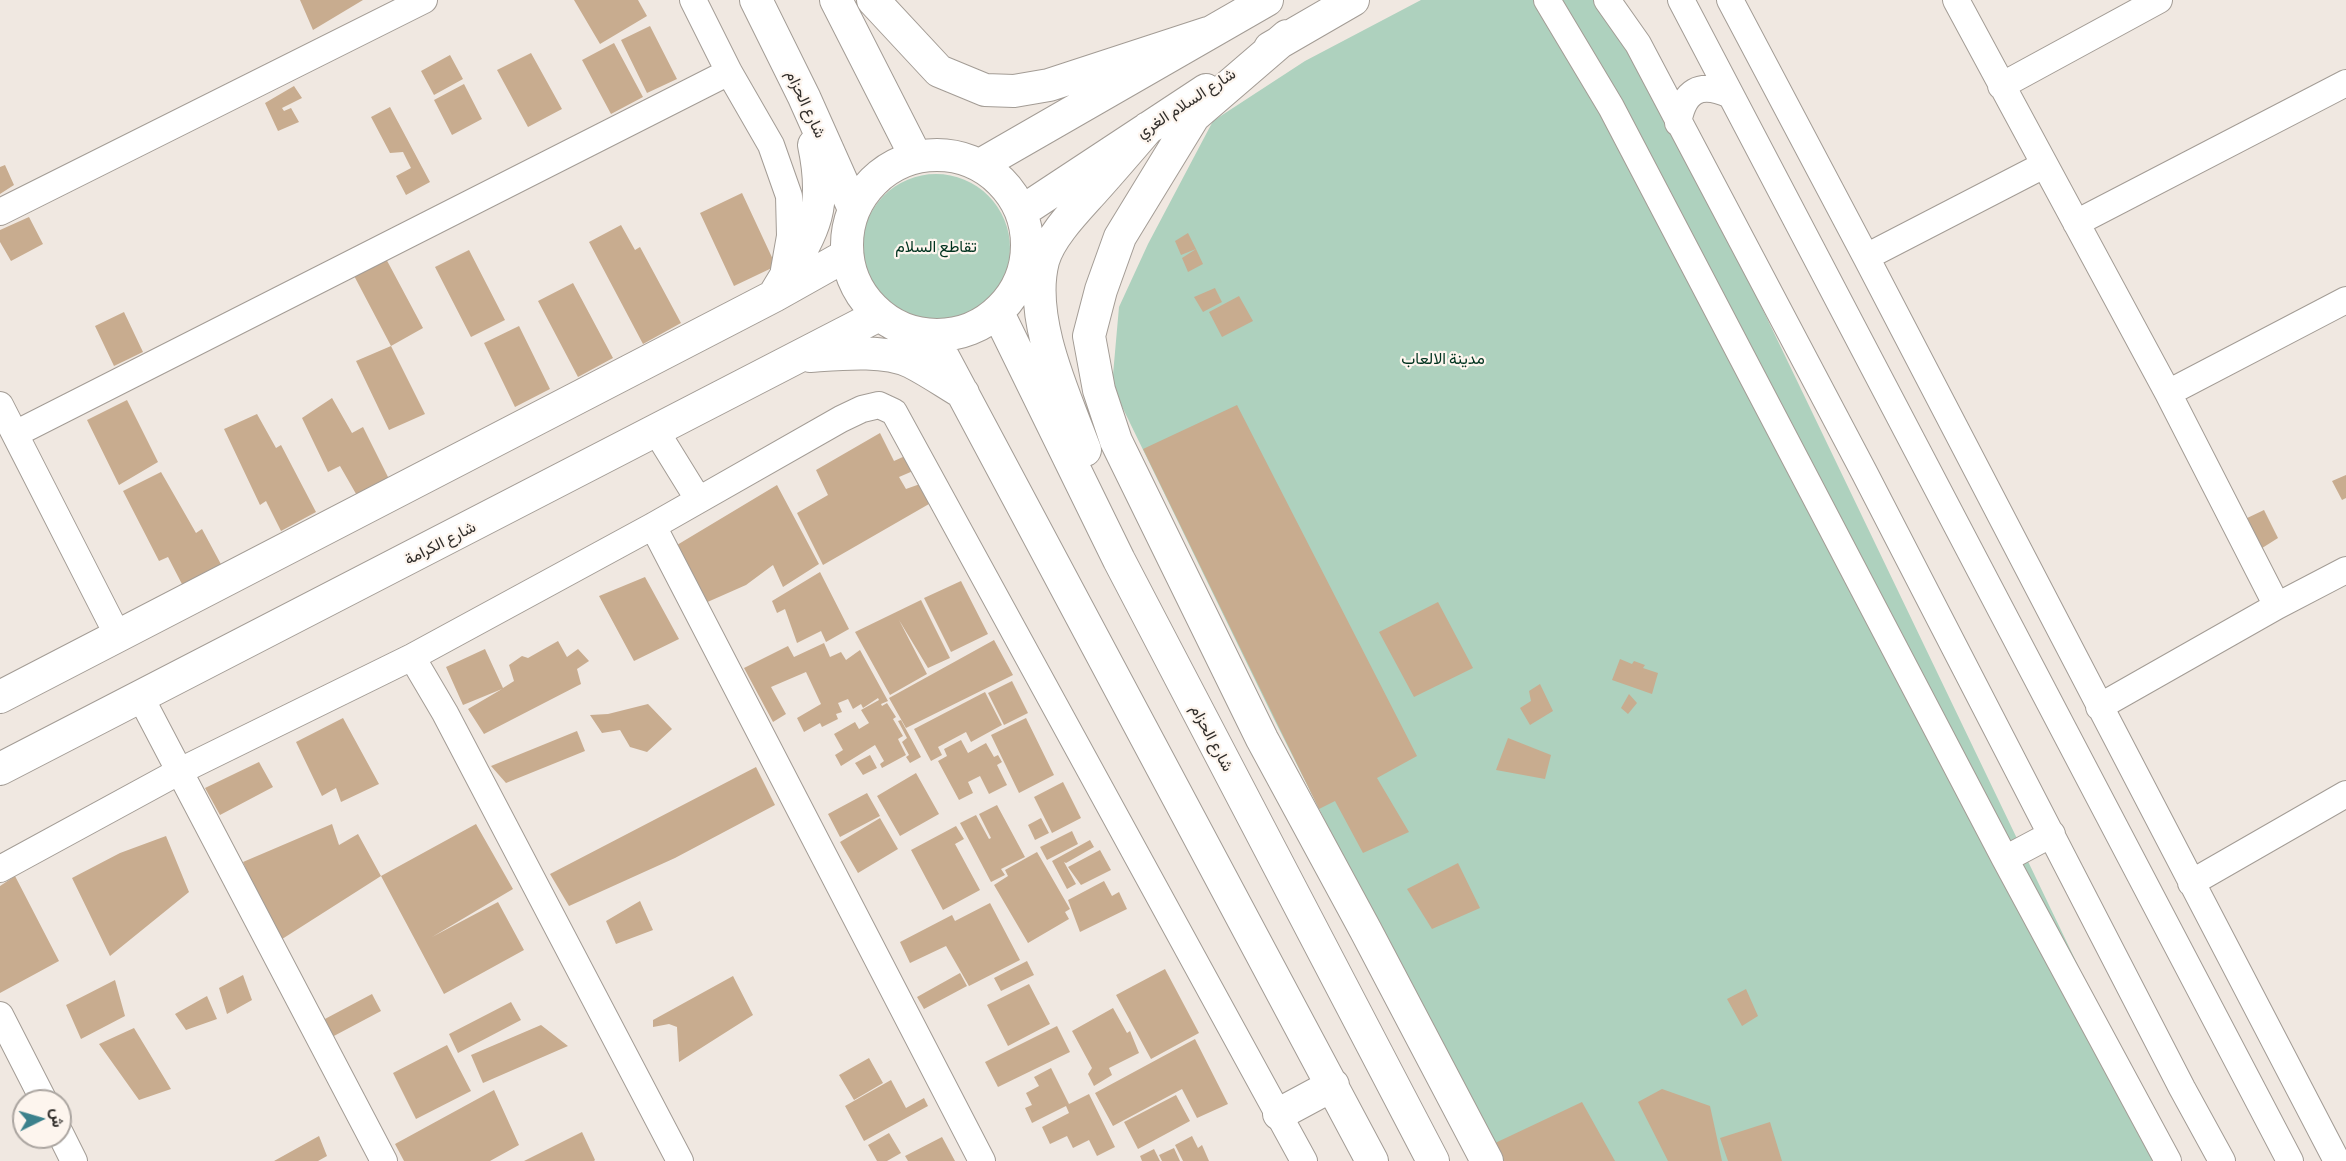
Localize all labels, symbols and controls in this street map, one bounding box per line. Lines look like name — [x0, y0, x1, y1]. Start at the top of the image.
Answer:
street label: شارع السلام الغري — [1133, 64, 1239, 142]
street label: شارع الحزام — [782, 67, 830, 141]
park label: تقاطع السلام — [895, 237, 977, 257]
park label: مدينة الالعاب — [1401, 349, 1485, 369]
street label: شارع الكرامة — [401, 517, 479, 569]
street label: شارع الحزام — [1186, 701, 1238, 775]
north arrow — [12, 1089, 72, 1149]
text: ش — [48, 1107, 69, 1128]

